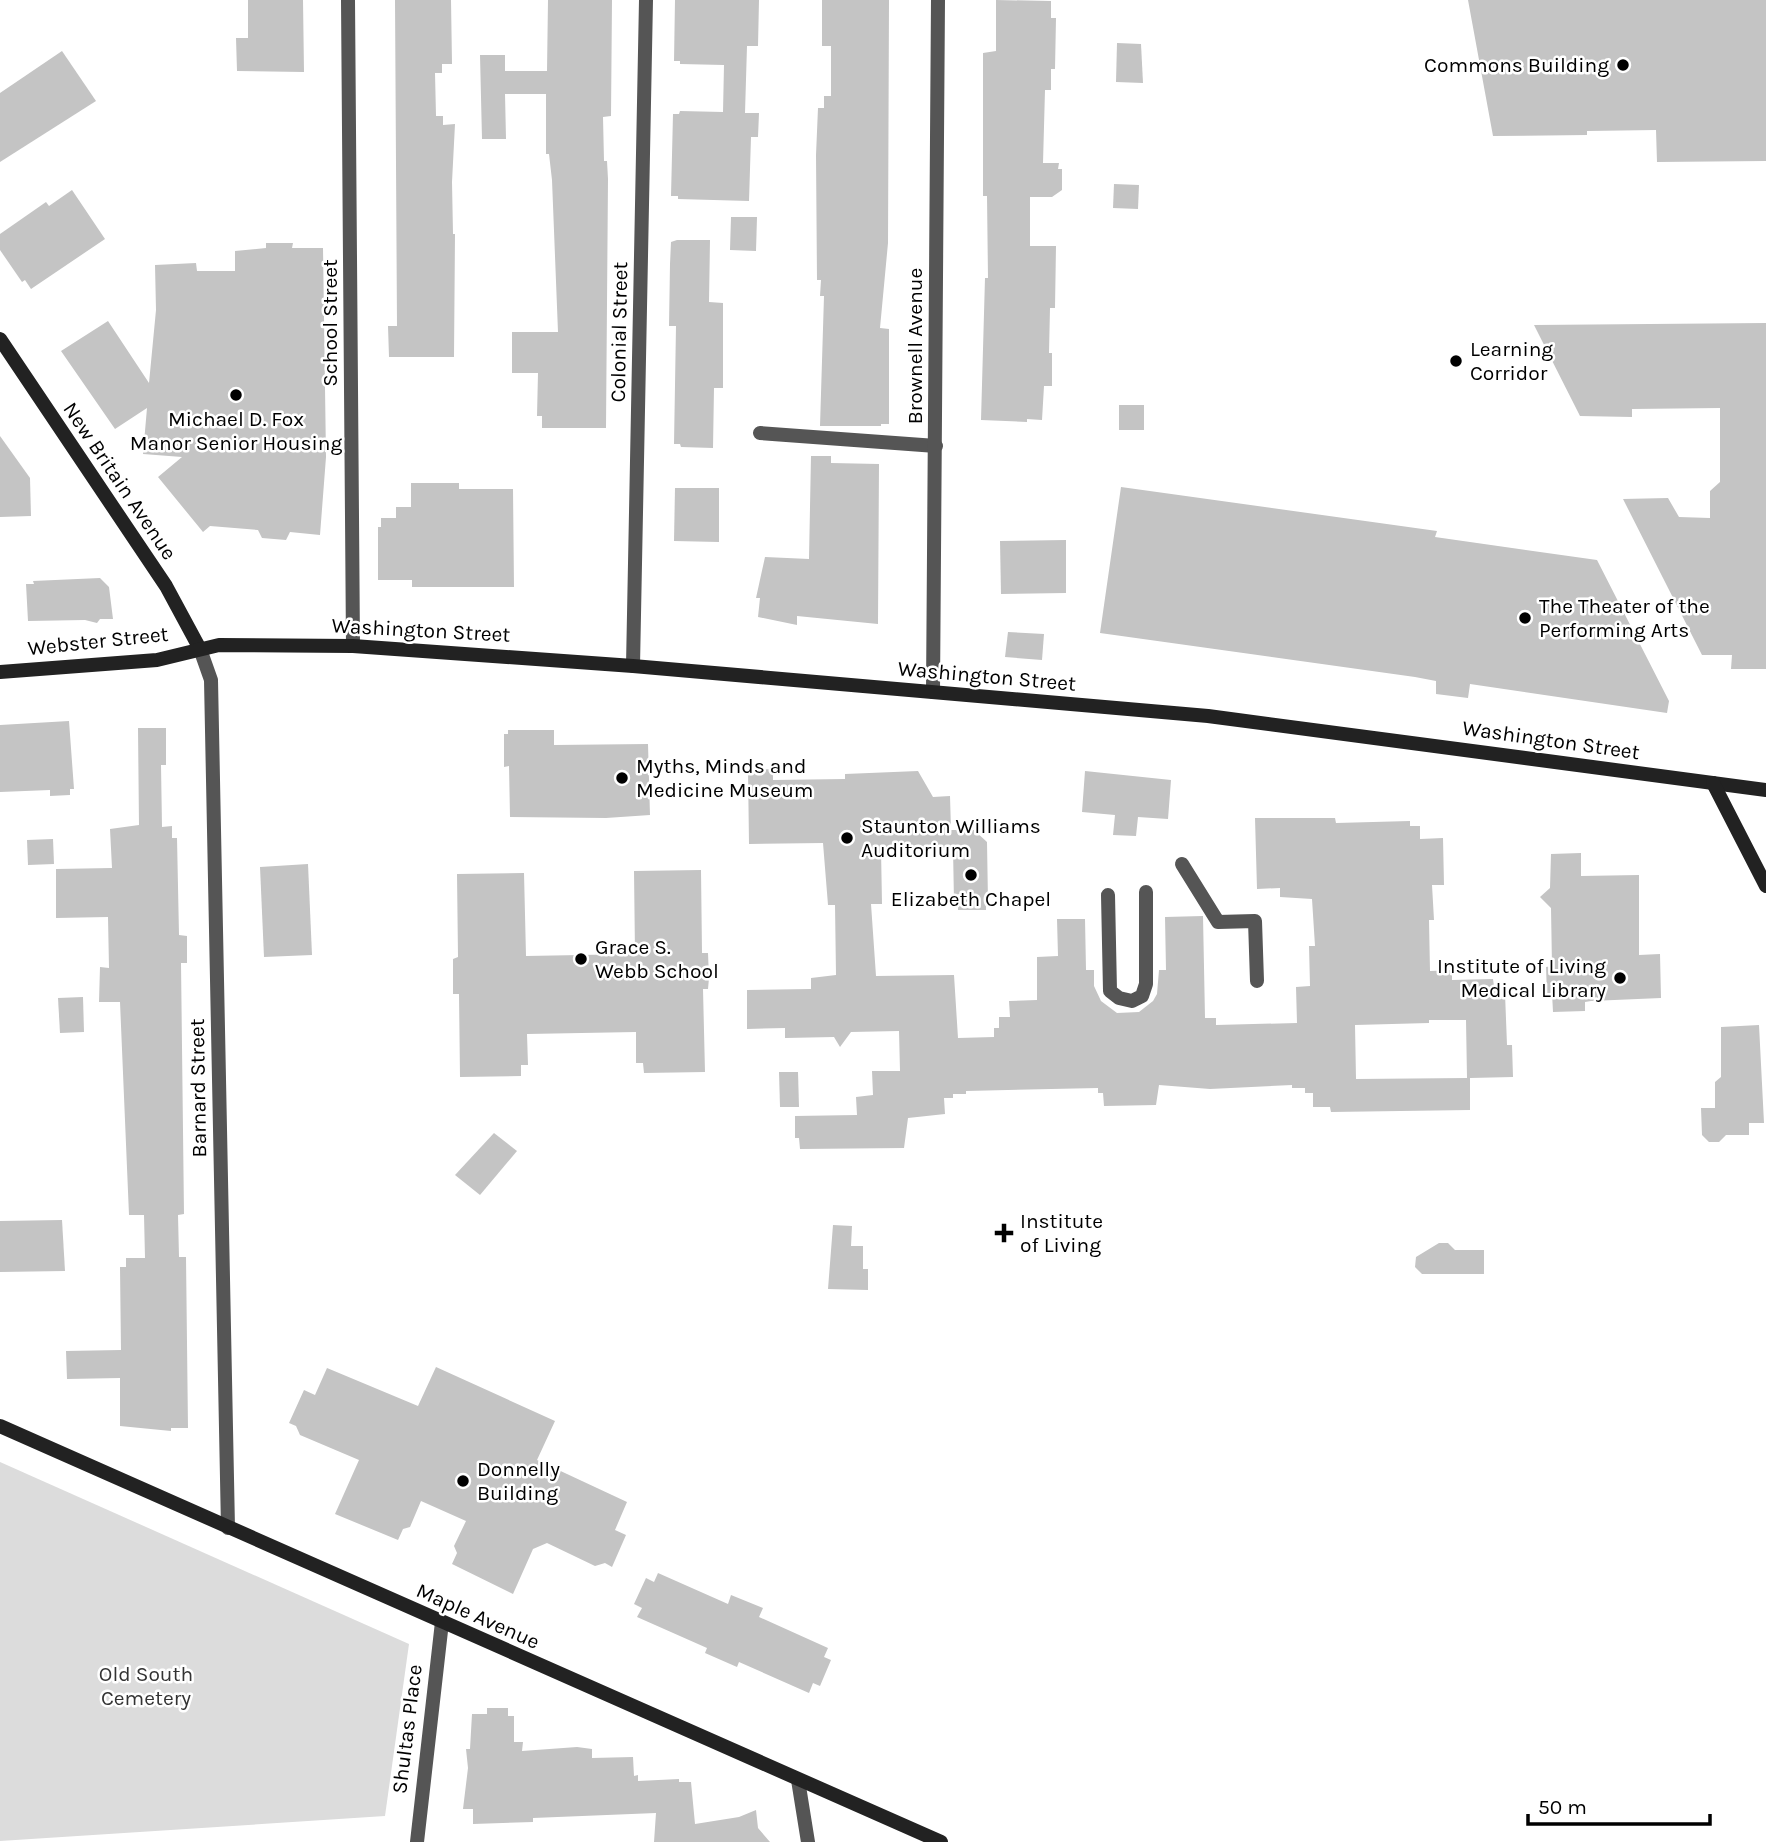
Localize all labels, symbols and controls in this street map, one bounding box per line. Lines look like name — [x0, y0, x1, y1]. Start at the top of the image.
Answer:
place label: Commons Building — [1424, 53, 1609, 77]
marker: Commons Building — [1615, 57, 1631, 73]
street label: School Street — [318, 259, 342, 387]
street label: Colonial Street — [606, 261, 632, 403]
street label: Brownell Avenue — [903, 268, 927, 424]
place label: Learning Corridor — [1470, 337, 1553, 385]
marker: Learning Corridor — [1448, 353, 1464, 369]
marker: Michael D. Fox Manor Senior Housing — [228, 387, 244, 403]
street label: New Britain Avenue — [58, 398, 182, 564]
place label: Michael D. Fox Manor Senior Housing — [130, 407, 342, 455]
place label: The Theater of the Performing Arts — [1539, 594, 1710, 642]
marker: The Theater of the Performing Arts — [1517, 610, 1533, 626]
street label: Washington Street — [331, 613, 511, 647]
street label: Webster Street — [26, 622, 170, 660]
street label: Washington Street — [897, 656, 1077, 696]
street label: Washington Street — [1461, 716, 1641, 764]
place label: Myths, Minds and Medicine Museum — [636, 754, 814, 802]
marker: Myths, Minds and Medicine Museum — [614, 770, 630, 786]
place label: Staunton Williams Auditorium — [861, 814, 1041, 862]
marker: Staunton Williams Auditorium — [839, 830, 855, 846]
marker: Elizabeth Chapel — [963, 867, 979, 883]
place label: Elizabeth Chapel — [891, 887, 1051, 911]
place label: Grace S. Webb School — [595, 935, 719, 983]
marker: Grace S. Webb School — [573, 951, 589, 967]
place label: Institute of Living Medical Library — [1437, 954, 1606, 1002]
marker: Institute of Living Medical Library — [1612, 970, 1628, 986]
street label: Barnard Street — [185, 1018, 211, 1158]
place label: Institute of Living — [1020, 1209, 1103, 1257]
marker: Institute of Living — [994, 1223, 1014, 1243]
place label: Donnelly Building — [477, 1457, 560, 1505]
marker: Donnelly Building — [455, 1473, 471, 1489]
street label: Maple Avenue — [413, 1578, 543, 1654]
park label: Old South Cemetery — [99, 1662, 193, 1710]
street label: Shultas Place — [387, 1663, 427, 1795]
scale bar — [1528, 1783, 1710, 1827]
text: 50 m — [1538, 1795, 1587, 1819]

